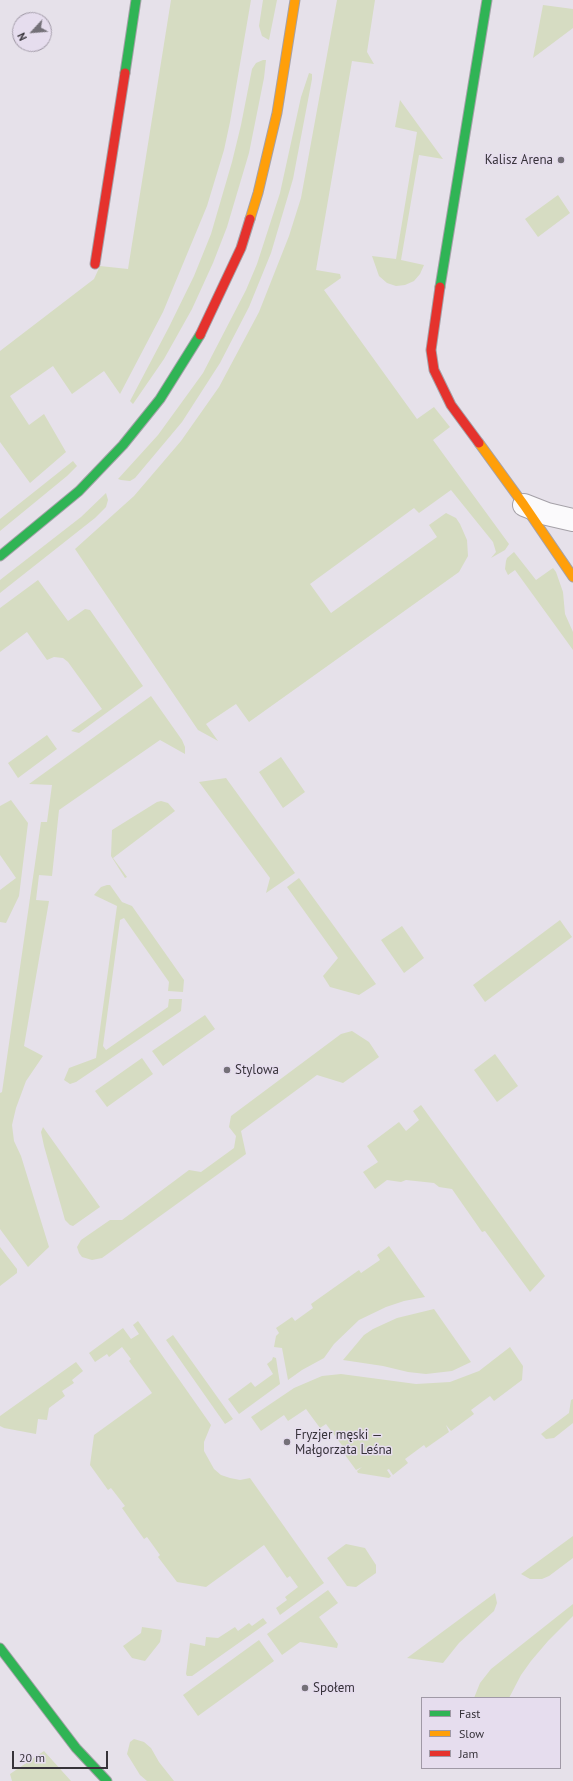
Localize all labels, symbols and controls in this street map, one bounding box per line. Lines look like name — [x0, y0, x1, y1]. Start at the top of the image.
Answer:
north arrow — [12, 12, 52, 52]
text: N — [14, 31, 30, 43]
place label: Kalisz Arena — [485, 152, 553, 168]
marker: Kalisz Arena — [556, 155, 566, 165]
place label: Stylowa — [235, 1062, 279, 1078]
marker: Stylowa — [222, 1065, 232, 1075]
place label: Fryzjer męski — Małgorzata Leśna — [295, 1427, 392, 1458]
marker: Fryzjer męski — Małgorzata Leśna — [282, 1437, 292, 1447]
place label: Społem — [313, 1680, 355, 1696]
marker: Społem — [300, 1683, 310, 1693]
legend — [421, 1697, 561, 1769]
text: Fast — [459, 1706, 480, 1721]
text: Slow — [459, 1726, 484, 1741]
scale bar — [14, 1743, 110, 1769]
text: Jam — [459, 1746, 478, 1761]
text: 20 m — [19, 1750, 45, 1765]

